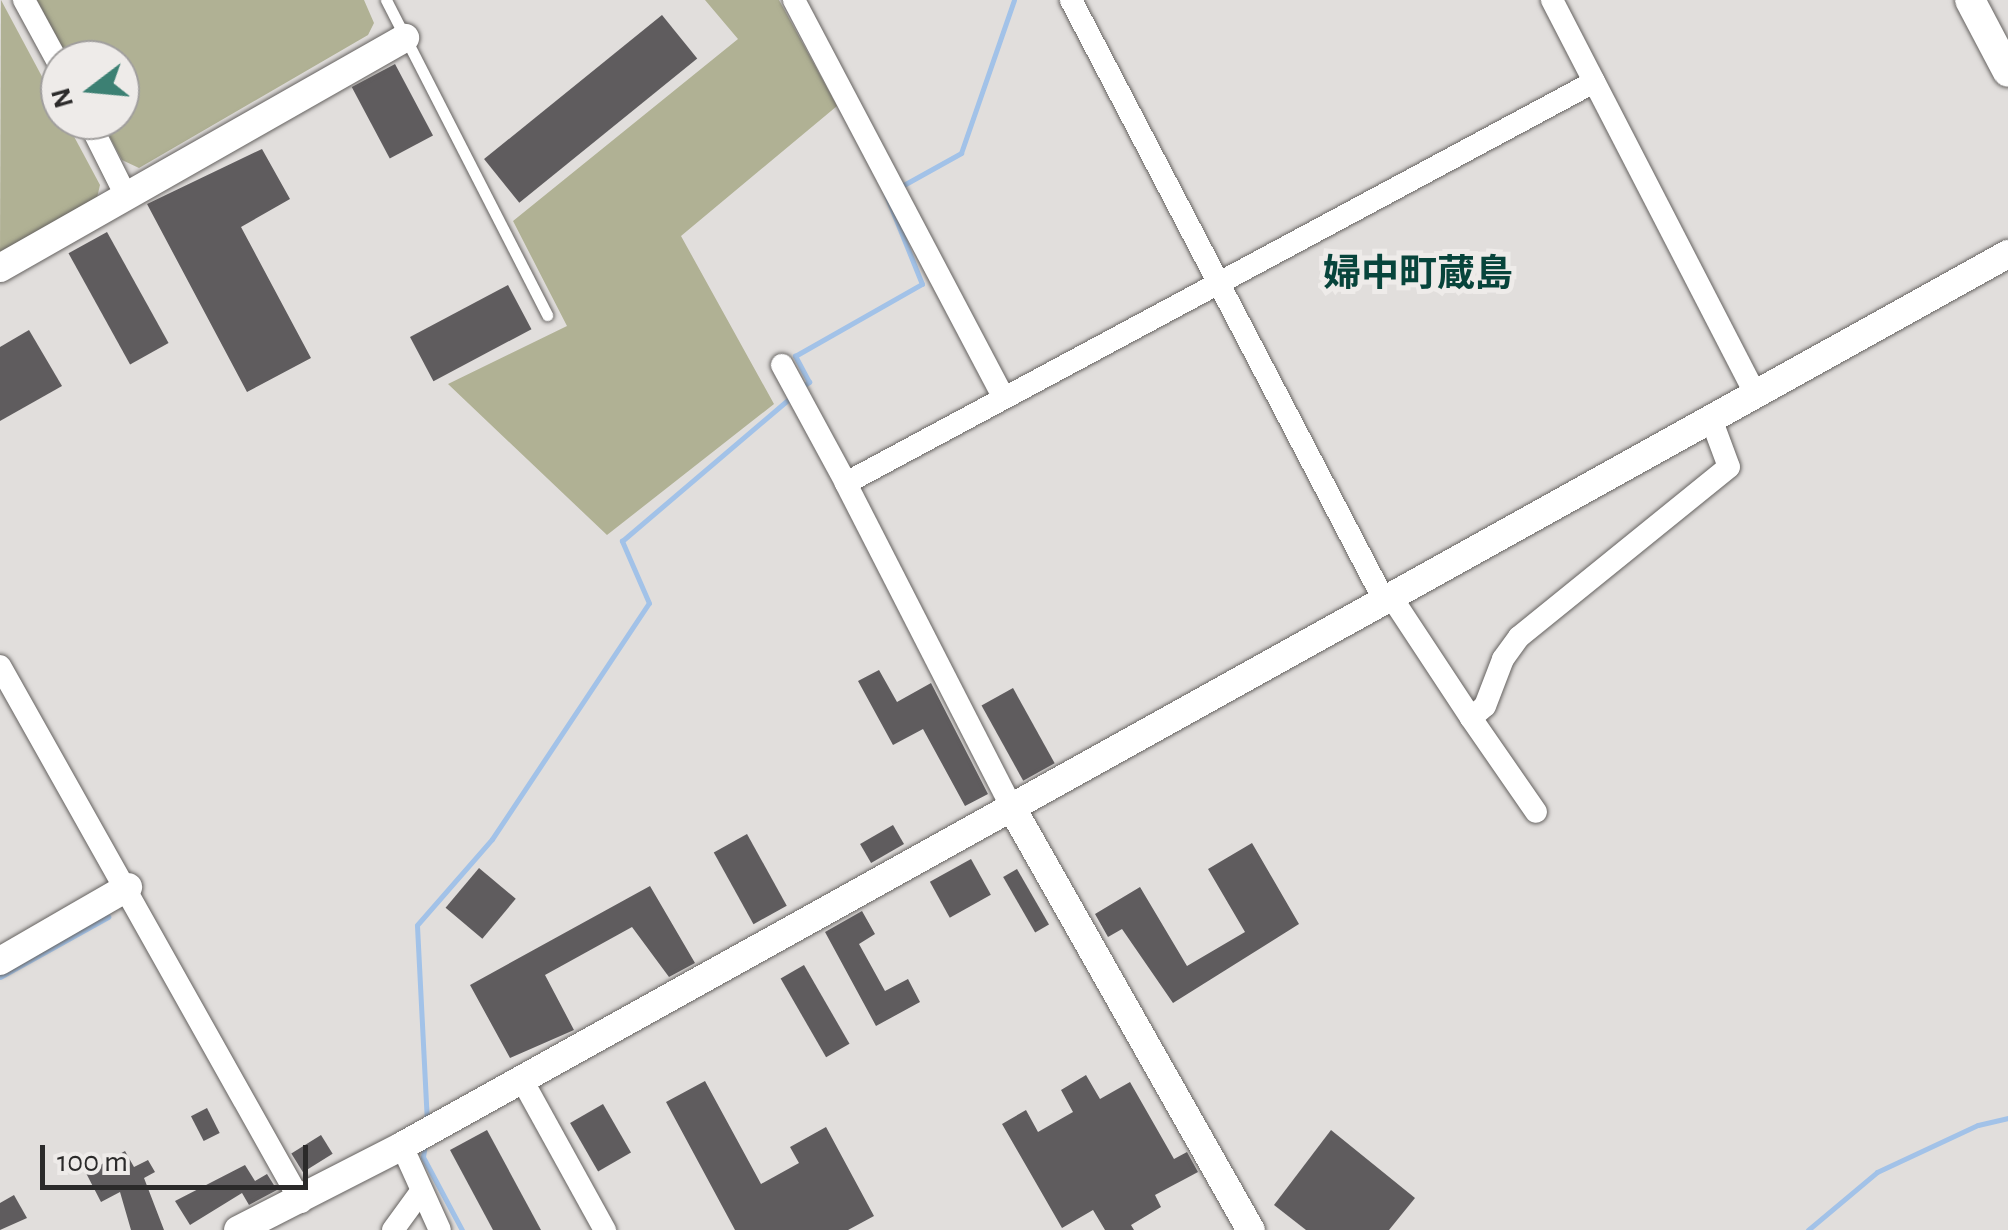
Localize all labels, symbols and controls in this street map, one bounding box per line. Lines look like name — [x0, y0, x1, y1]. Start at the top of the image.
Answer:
north arrow — [40, 40, 140, 140]
text: N — [47, 85, 79, 111]
district label: 婦中町蔵島 — [1323, 253, 1513, 299]
scale bar — [45, 1125, 312, 1187]
text: 100 m — [57, 1147, 128, 1177]

